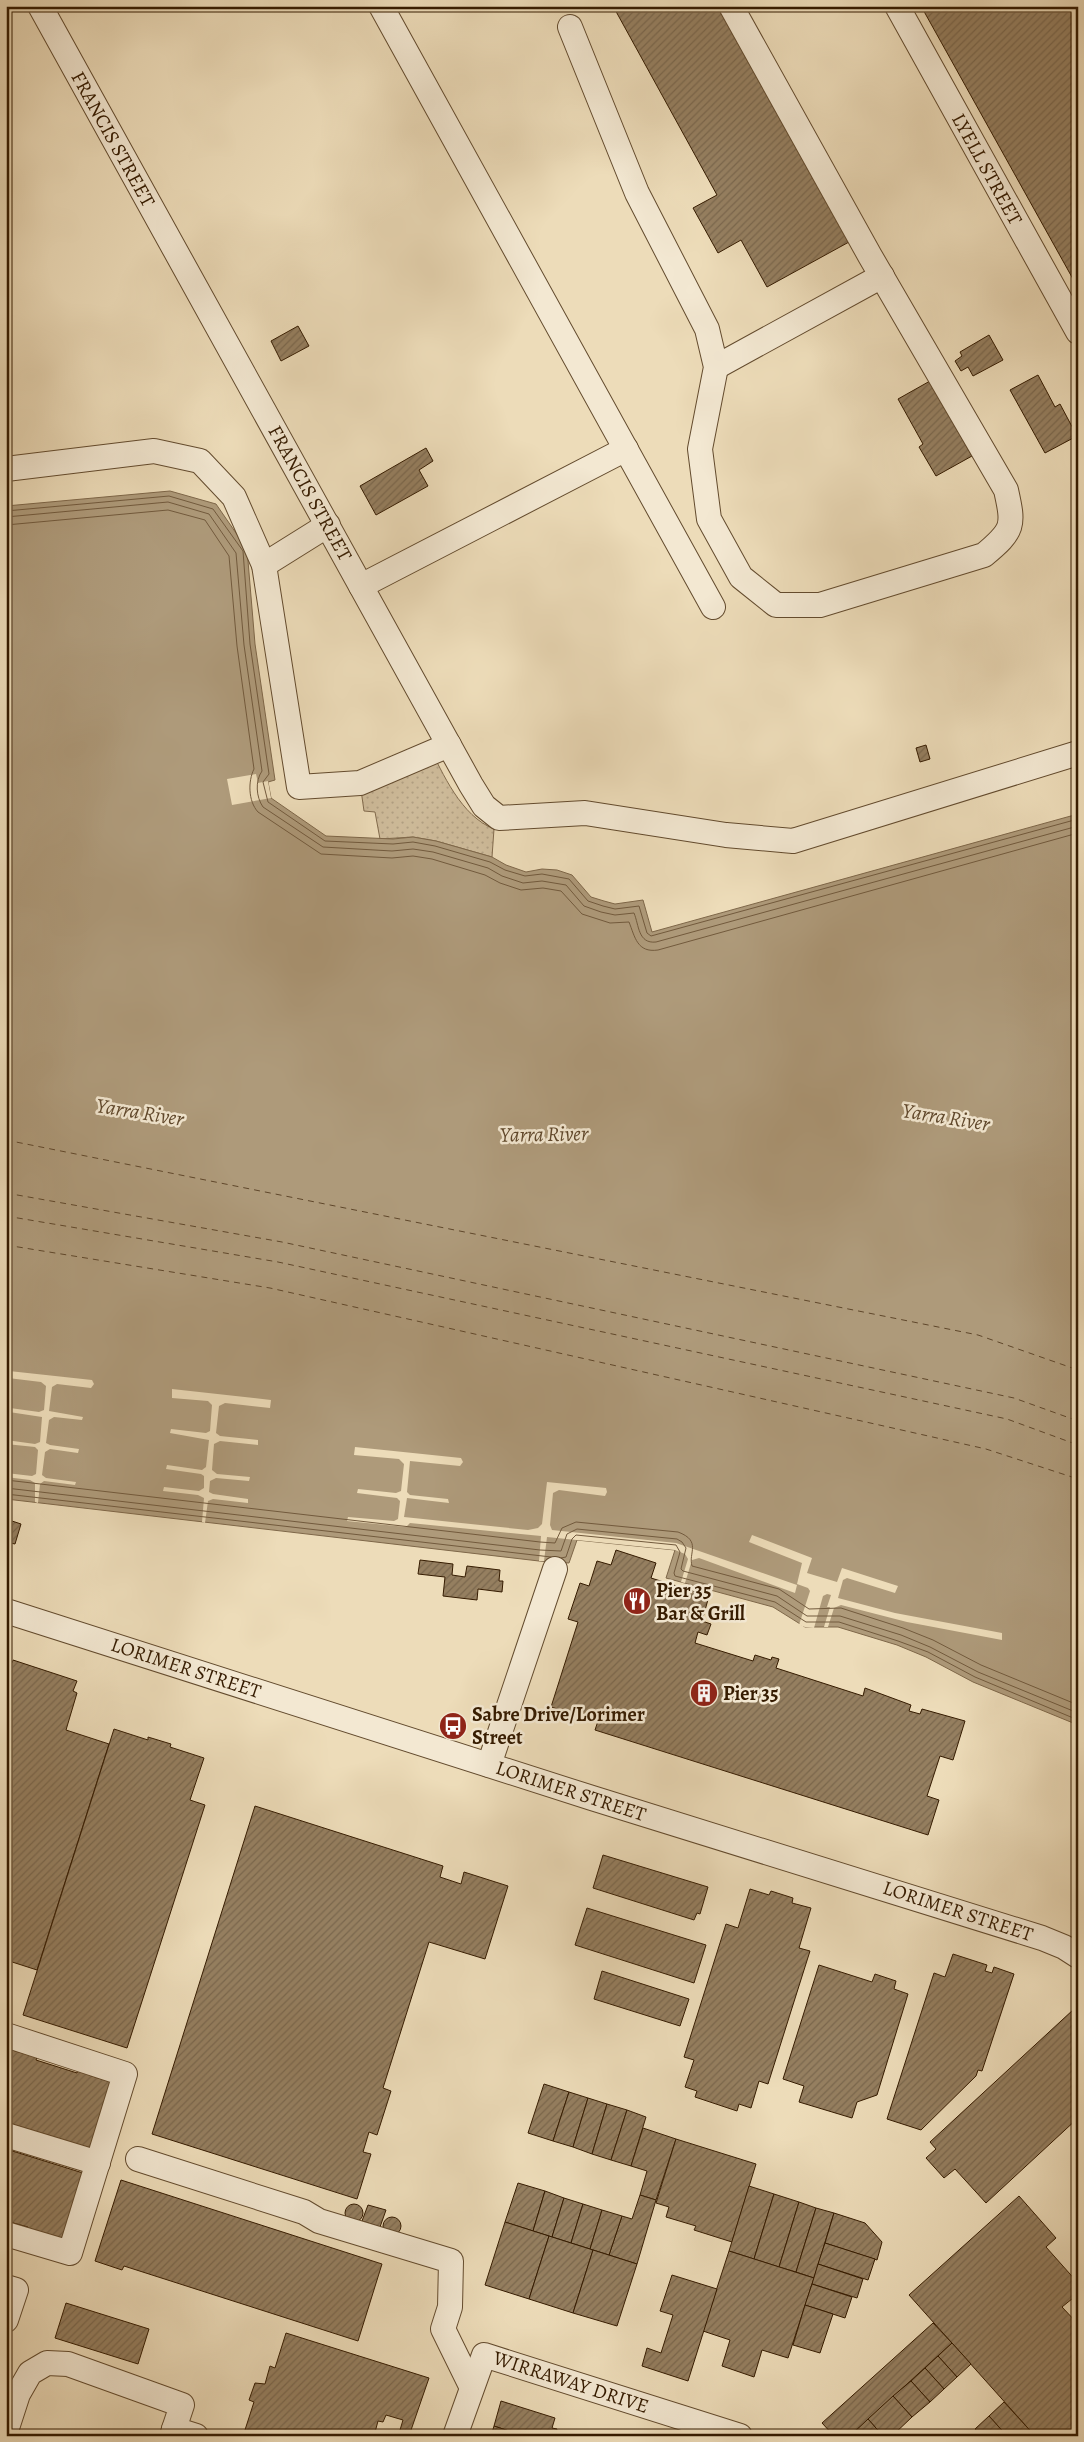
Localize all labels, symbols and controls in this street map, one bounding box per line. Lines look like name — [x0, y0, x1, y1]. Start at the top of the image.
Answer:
street label: FRANCIS STREET — [65, 66, 161, 212]
street label: LYELL STREET — [945, 108, 1029, 230]
street label: FRANCIS STREET — [262, 420, 358, 566]
water label: Yarra River — [94, 1091, 186, 1133]
water label: Yarra River — [900, 1096, 992, 1138]
water label: Yarra River — [500, 1119, 589, 1149]
place label: Pier 35 Bar & Grill — [656, 1577, 746, 1627]
restaurant icon: Pier 35 Bar & Grill — [622, 1586, 652, 1616]
street label: LORIMER STREET — [107, 1631, 265, 1705]
building icon: Pier 35 — [689, 1678, 719, 1708]
place label: Pier 35 — [723, 1680, 778, 1707]
place label: Sabre Drive/Lorimer Street — [472, 1701, 645, 1751]
bus stop icon: Sabre Drive/Lorimer Street — [438, 1711, 468, 1741]
street label: LORIMER STREET — [492, 1754, 650, 1828]
street label: LORIMER STREET — [879, 1874, 1037, 1948]
street label: WIRRAWAY DRIVE — [489, 2344, 652, 2420]

